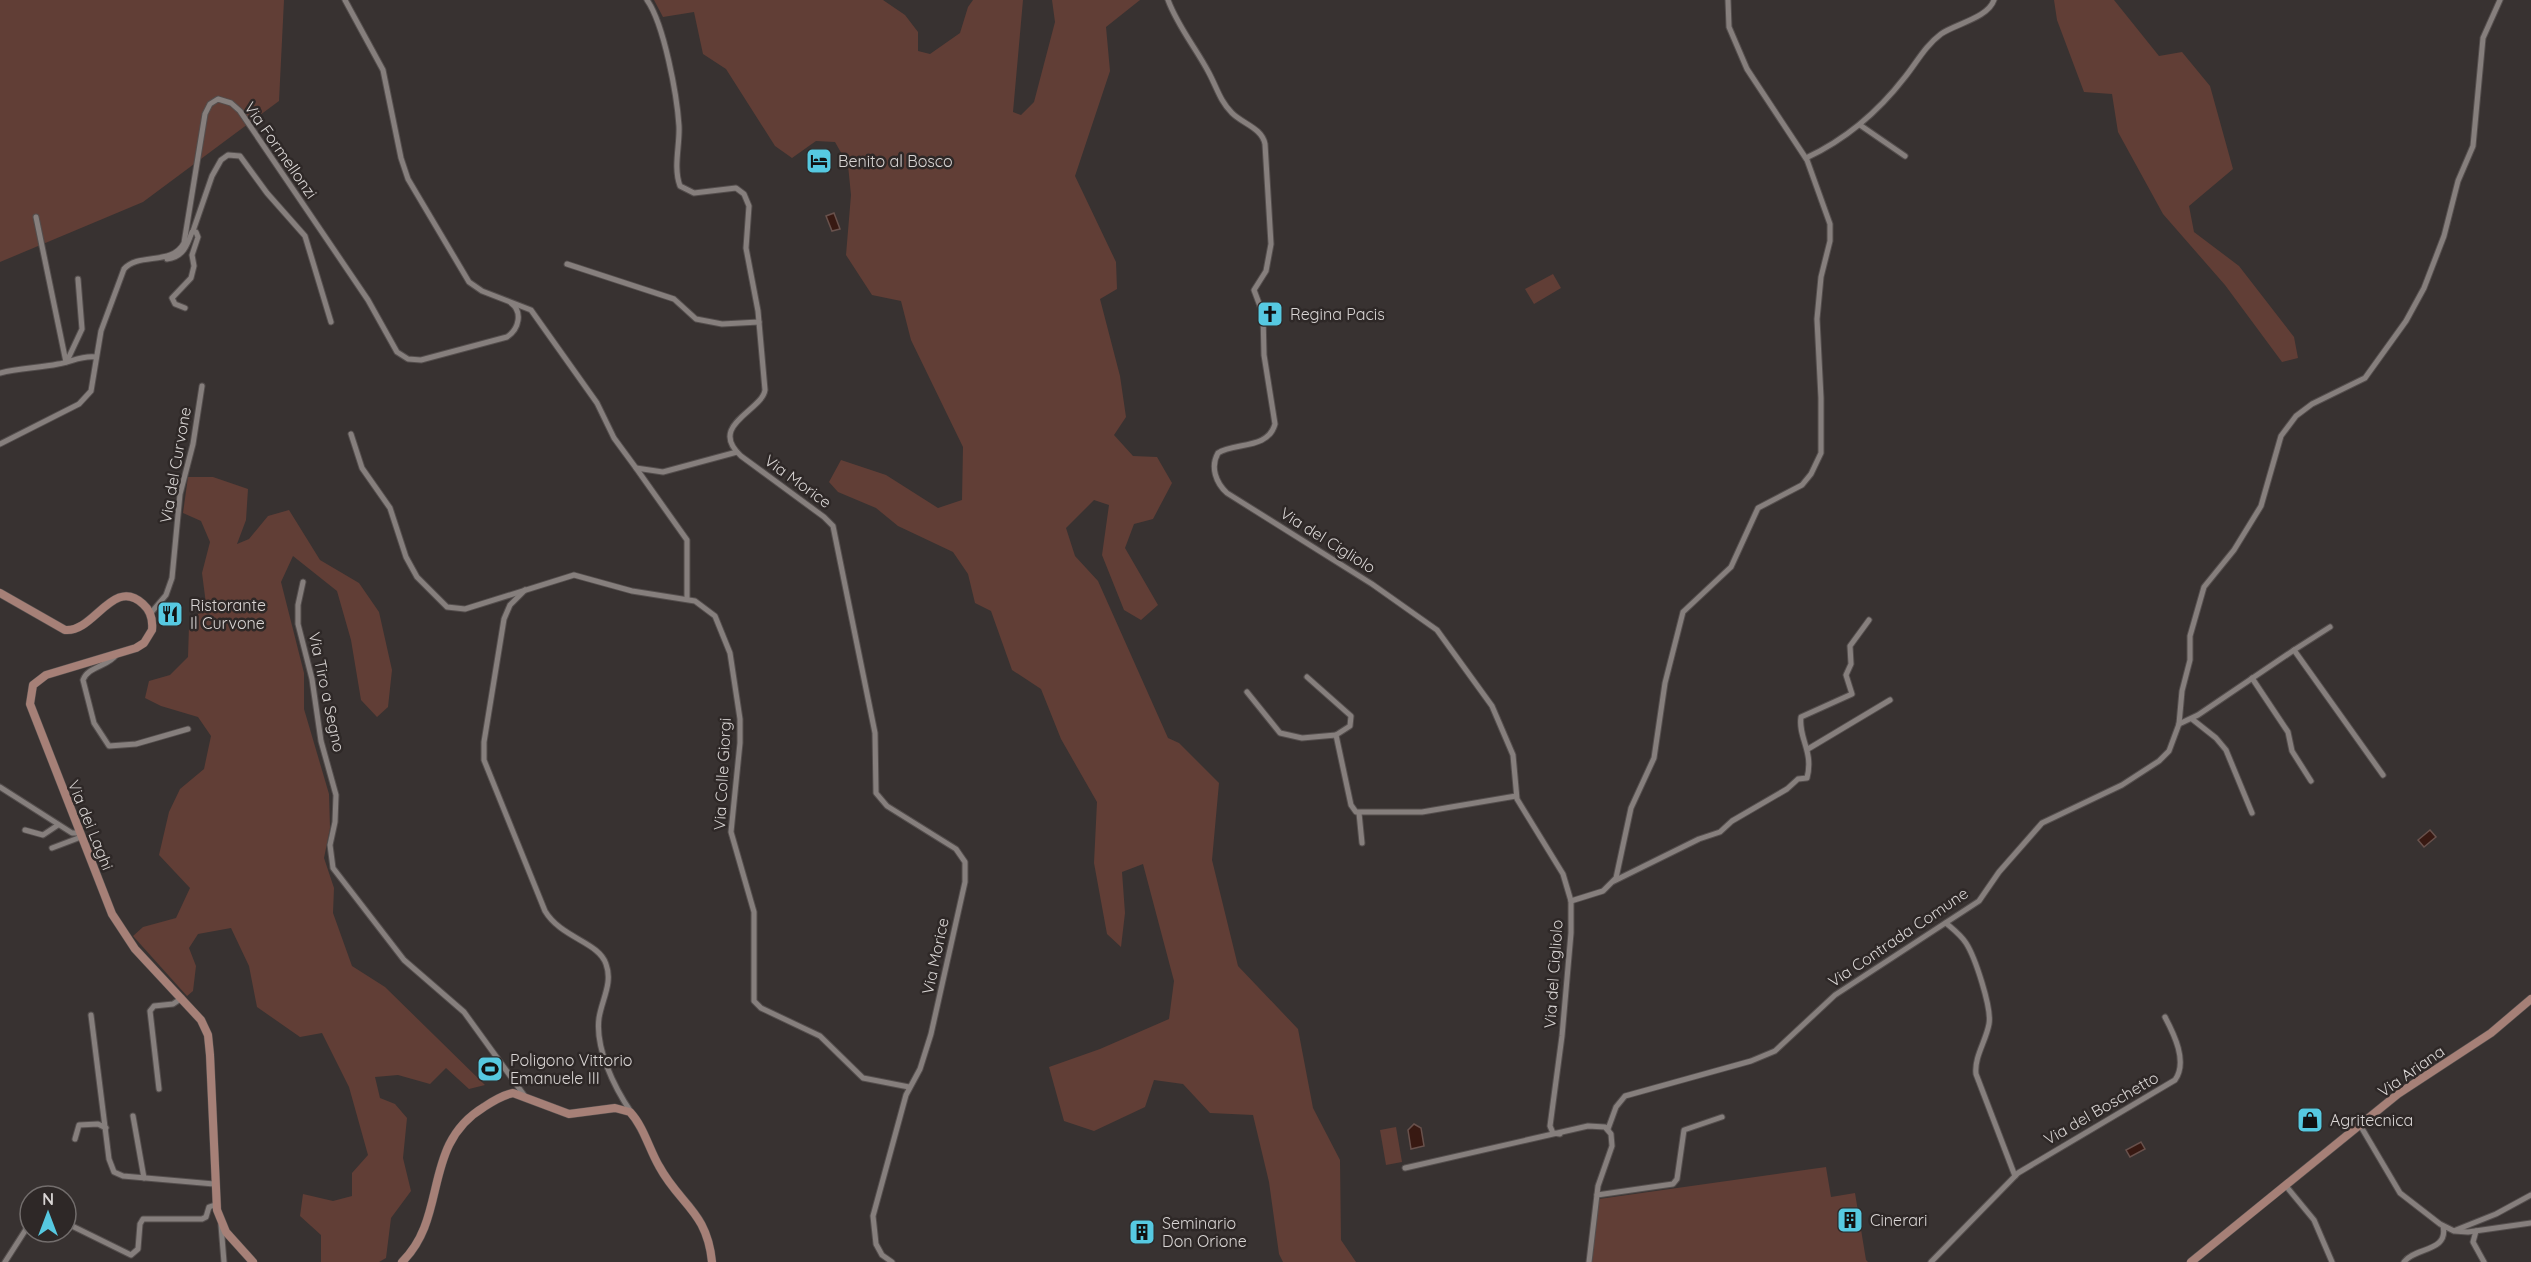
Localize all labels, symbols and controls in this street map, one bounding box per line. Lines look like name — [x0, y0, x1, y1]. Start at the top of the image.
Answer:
street label: Via Formellonzi — [240, 98, 322, 202]
hotel icon: Benito al Bosco — [804, 146, 834, 176]
place label: Benito al Bosco — [838, 151, 953, 171]
church icon: Regina Pacis — [1255, 299, 1285, 329]
place label: Regina Pacis — [1290, 304, 1385, 324]
street label: Via del Curvone — [155, 405, 195, 525]
street label: Via Morice — [761, 450, 835, 512]
street label: Via del Cigliolo — [1277, 503, 1379, 577]
place label: Ristorante Il Curvone — [190, 595, 266, 633]
restaurant icon: Ristorante Il Curvone — [155, 599, 185, 629]
street label: Via Tiro a Segno — [305, 630, 349, 754]
street label: Via Colle Giorgi — [709, 717, 735, 831]
street label: Via dei Laghi — [64, 777, 118, 873]
street label: Via Contrada Comune — [1824, 883, 1972, 991]
street label: Via Morice — [917, 916, 953, 996]
street label: Via del Cigliolo — [1539, 919, 1567, 1029]
street label: Via Ariana — [2374, 1041, 2448, 1101]
place label: Poligono Vittorio Emanuele III — [510, 1050, 633, 1088]
sports icon: Poligono Vittorio Emanuele III — [475, 1054, 505, 1084]
street label: Via del Boschetto — [2040, 1067, 2162, 1149]
shop icon: Agritecnica — [2295, 1105, 2325, 1135]
place label: Agritecnica — [2330, 1110, 2413, 1130]
north arrow — [18, 1184, 78, 1244]
text: N — [42, 1189, 54, 1209]
building icon: Cinerari — [1835, 1205, 1865, 1235]
place label: Cinerari — [1870, 1210, 1927, 1230]
place label: Seminario Don Orione — [1162, 1213, 1247, 1251]
building icon: Seminario Don Orione — [1127, 1217, 1157, 1247]

